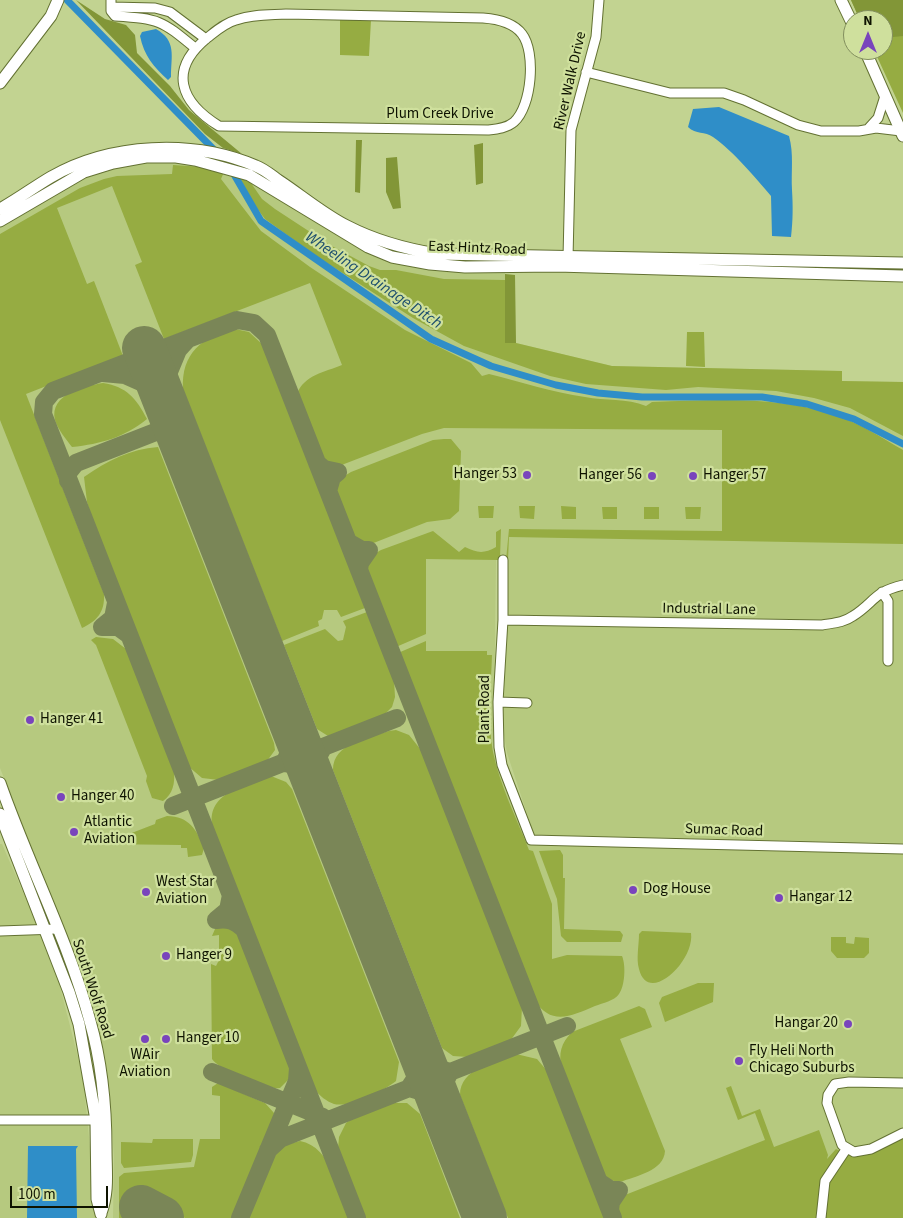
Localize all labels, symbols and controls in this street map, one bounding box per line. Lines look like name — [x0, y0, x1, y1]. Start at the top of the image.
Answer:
north arrow — [843, 10, 893, 60]
text: N — [863, 11, 873, 31]
street label: River Walk Drive — [551, 30, 591, 132]
street label: Plum Creek Drive — [386, 106, 494, 124]
water label: Wheeling Drainage Ditch — [301, 228, 445, 334]
street label: East Hintz Road — [428, 238, 526, 260]
place label: Hanger 53 — [454, 466, 517, 484]
place label: Hanger 56 — [579, 467, 642, 485]
place label: Hanger 57 — [703, 467, 766, 485]
marker: Hanger 53 — [521, 469, 533, 481]
marker: Hanger 56 — [646, 470, 658, 482]
marker: Hanger 57 — [687, 470, 699, 482]
street label: Industrial Lane — [662, 600, 756, 620]
street label: Plant Road — [477, 675, 495, 743]
place label: Hanger 41 — [40, 711, 103, 729]
marker: Hanger 41 — [24, 714, 36, 726]
place label: Hanger 40 — [71, 788, 134, 806]
marker: Hanger 40 — [55, 791, 67, 803]
place label: Atlantic Aviation — [84, 814, 135, 849]
street label: Sumac Road — [685, 821, 763, 841]
marker: Atlantic Aviation — [68, 826, 80, 838]
place label: West Star Aviation — [156, 874, 214, 909]
place label: Dog House — [643, 881, 711, 899]
marker: Dog House — [627, 884, 639, 896]
marker: West Star Aviation — [140, 886, 152, 898]
place label: Hangar 12 — [789, 889, 853, 907]
marker: Hangar 12 — [773, 892, 785, 904]
street label: South Wolf Road — [67, 937, 117, 1041]
place label: Hanger 9 — [176, 947, 232, 965]
marker: Hanger 9 — [160, 950, 172, 962]
place label: Hangar 20 — [774, 1015, 838, 1033]
marker: Hangar 20 — [842, 1018, 854, 1030]
place label: Hanger 10 — [176, 1030, 239, 1048]
marker: WAir Aviation — [139, 1033, 151, 1045]
marker: Hanger 10 — [160, 1033, 172, 1045]
place label: Fly Heli North Chicago Suburbs — [749, 1043, 855, 1078]
place label: WAir Aviation — [119, 1047, 171, 1082]
marker: Fly Heli North Chicago Suburbs — [733, 1055, 745, 1067]
scale bar — [12, 1176, 110, 1208]
text: 100 m — [18, 1184, 56, 1205]

